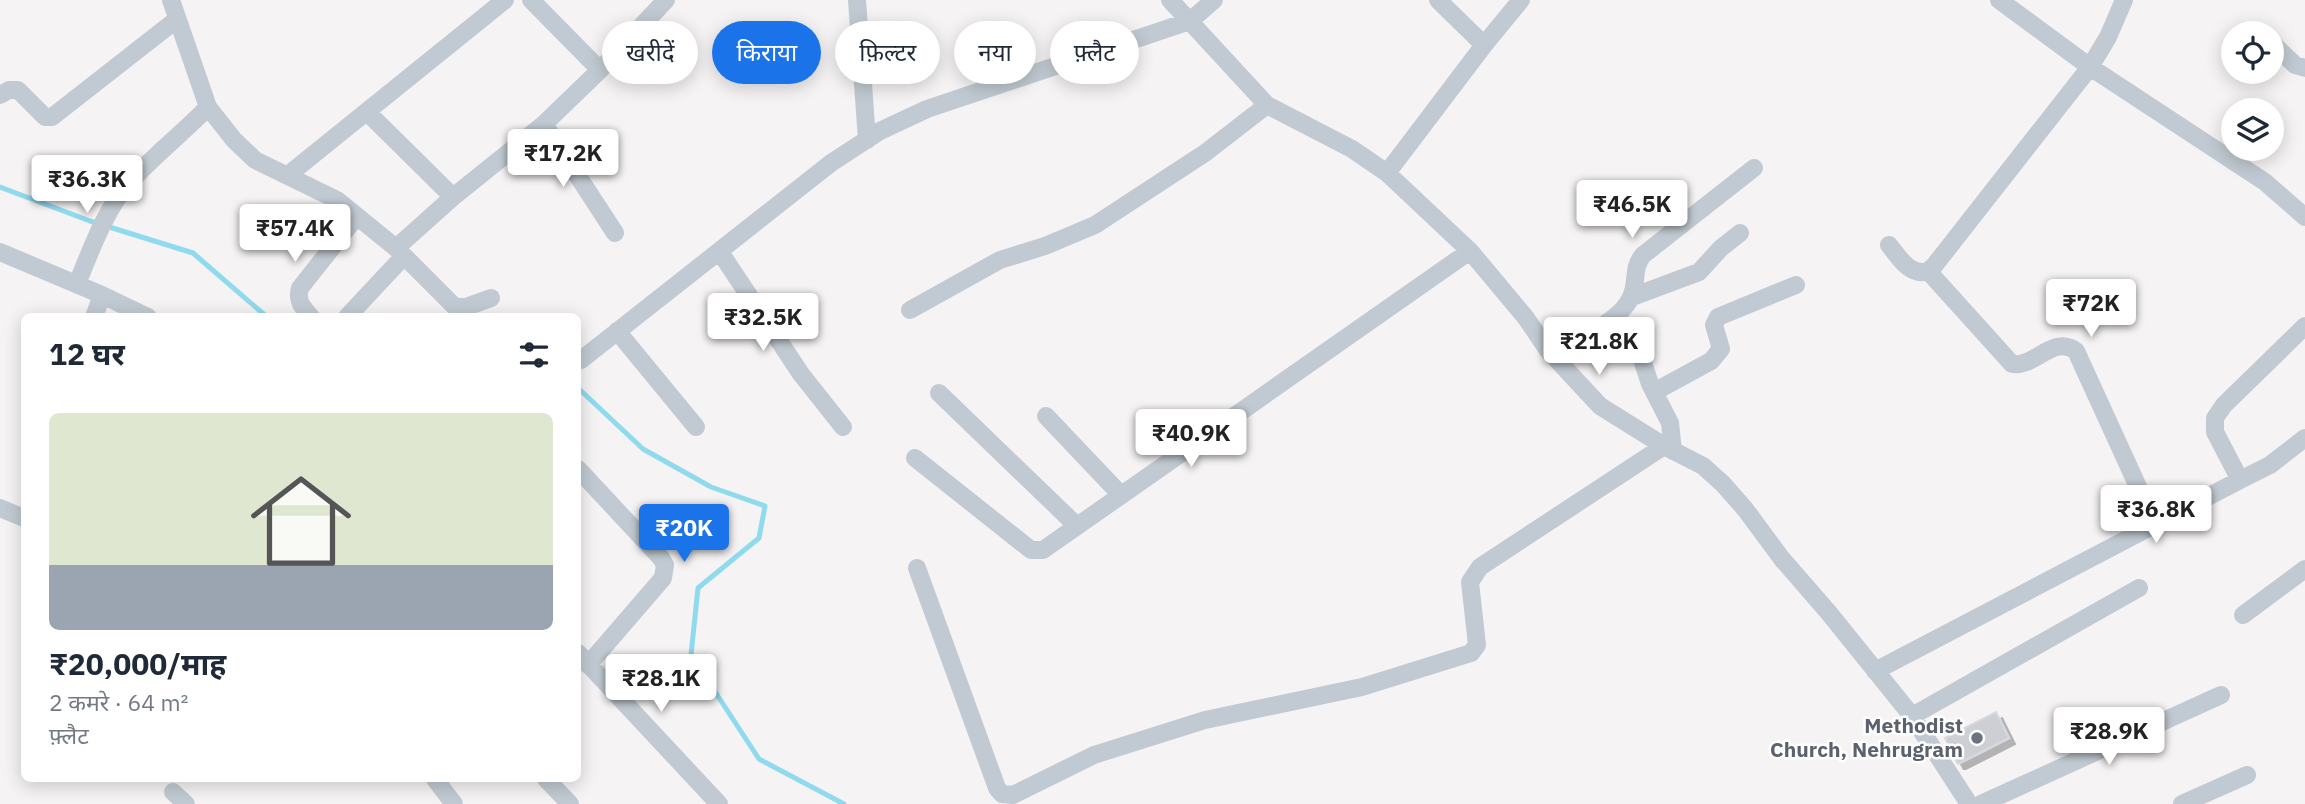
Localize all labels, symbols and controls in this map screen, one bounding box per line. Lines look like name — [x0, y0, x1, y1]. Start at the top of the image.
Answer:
chip: खरीदें — [602, 21, 698, 84]
chip: किराया — [712, 21, 821, 84]
chip: फ़िल्टर — [835, 21, 940, 84]
chip: नया — [954, 21, 1036, 84]
chip: फ़्लैट — [1050, 21, 1139, 84]
map controls — [2221, 21, 2284, 161]
button: locate — [2221, 21, 2284, 84]
button: layers — [2221, 98, 2284, 161]
pin: ₹17.2K — [506, 130, 620, 189]
text: ₹17.2K — [523, 137, 603, 167]
pin: ₹36.3K — [30, 156, 144, 215]
text: ₹36.3K — [47, 163, 127, 193]
pin: ₹46.5K — [1575, 180, 1689, 240]
text: ₹46.5K — [1592, 188, 1672, 218]
pin: ₹57.4K — [238, 204, 352, 264]
text: ₹57.4K — [255, 212, 335, 242]
pin: ₹72K — [2050, 280, 2132, 339]
text: ₹72K — [2062, 287, 2120, 317]
pin: ₹32.5K — [706, 294, 820, 353]
text: ₹32.5K — [723, 301, 803, 331]
pin: ₹21.8K — [1542, 318, 1656, 377]
text: ₹21.8K — [1559, 325, 1639, 355]
text: 12 घर — [49, 334, 125, 373]
icon: filters — [515, 336, 553, 374]
pin: ₹40.9K — [1134, 410, 1248, 469]
text: ₹40.9K — [1151, 417, 1231, 447]
icon: home — [238, 458, 364, 584]
pin: ₹36.8K — [2099, 486, 2213, 545]
text: ₹36.8K — [2116, 493, 2196, 523]
pin: ₹20K — [643, 504, 725, 564]
text: ₹20K — [655, 512, 713, 542]
text: ₹20,000/माह — [49, 644, 226, 683]
pin: ₹28.1K — [604, 654, 718, 714]
text: ₹28.1K — [621, 662, 701, 692]
text: 2 कमरे · 64 m² — [49, 687, 188, 717]
pin: ₹28.9K — [2052, 708, 2166, 767]
place label: Methodist Church, Nehrugram — [1770, 711, 1963, 763]
text: ₹28.9K — [2069, 715, 2149, 745]
text: फ़्लैट — [49, 720, 89, 750]
marker: Methodist Church, Nehrugram — [1969, 730, 1985, 746]

